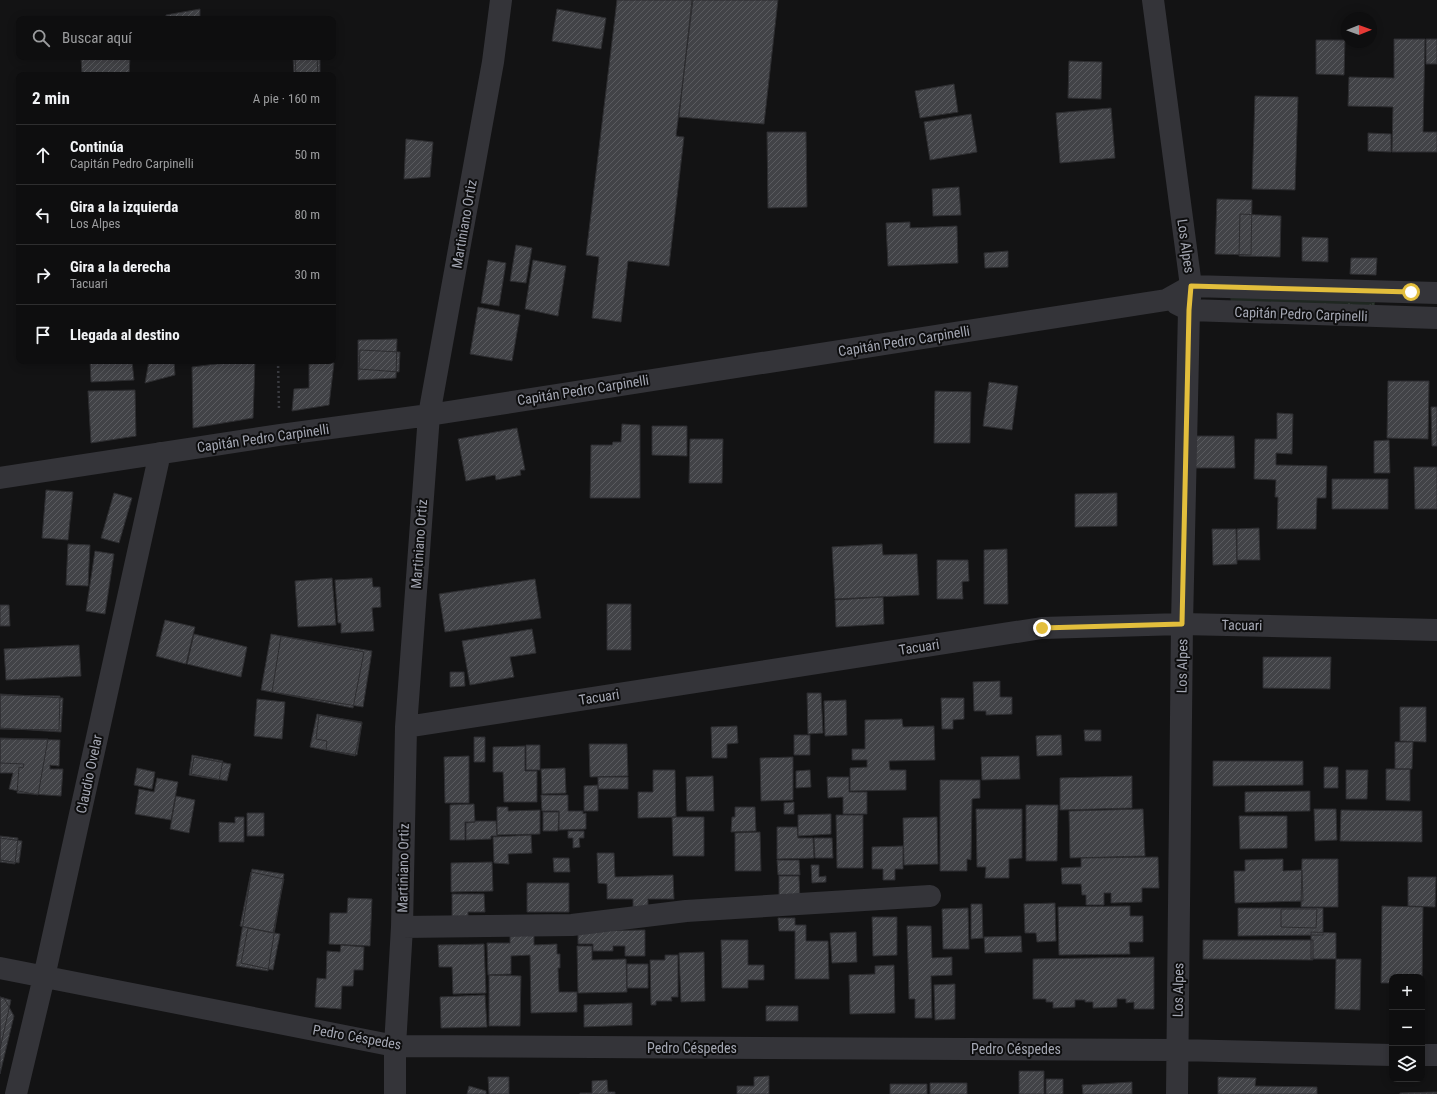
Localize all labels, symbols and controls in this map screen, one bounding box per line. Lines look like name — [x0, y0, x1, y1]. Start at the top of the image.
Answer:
north arrow — [1341, 12, 1377, 48]
search box — [16, 16, 336, 60]
icon: search — [30, 27, 52, 49]
text: Buscar aquí — [62, 29, 132, 47]
text: 2 min — [32, 88, 70, 108]
text: A pie · 160 m — [253, 91, 320, 106]
text: Continúa — [70, 138, 124, 156]
icon: ahead — [32, 144, 54, 166]
text: 50 m — [294, 147, 320, 162]
text: Capitán Pedro Carpinelli — [70, 156, 194, 171]
street label: Martiniano Ortiz — [448, 179, 480, 269]
text: Gira a la izquierda — [70, 198, 178, 216]
icon: left — [32, 204, 54, 226]
text: 80 m — [294, 207, 320, 222]
text: Los Alpes — [70, 216, 121, 231]
street label: Los Alpes — [1174, 218, 1198, 274]
text: Gira a la derecha — [70, 258, 171, 276]
icon: right — [32, 264, 54, 286]
text: 30 m — [294, 267, 320, 282]
text: Tacuari — [70, 276, 108, 291]
route start — [1402, 283, 1420, 301]
street label: Capitán Pedro Carpinelli — [1234, 304, 1368, 324]
street label: Capitán Pedro Carpinelli — [837, 323, 971, 359]
icon: arrive — [32, 324, 54, 346]
text: Llegada al destino — [70, 326, 180, 344]
street label: Capitán Pedro Carpinelli — [516, 372, 650, 408]
street label: Capitán Pedro Carpinelli — [196, 421, 330, 455]
street label: Martiniano Ortiz — [408, 499, 430, 589]
street label: Tacuari — [1222, 617, 1262, 633]
route end — [1033, 619, 1051, 637]
street label: Tacuari — [898, 636, 940, 658]
street label: Los Alpes — [1174, 639, 1190, 693]
street label: Tacuari — [578, 686, 620, 708]
street label: Claudio Ovelar — [73, 733, 105, 815]
street label: Martiniano Ortiz — [394, 823, 412, 913]
street label: Los Alpes — [1170, 963, 1186, 1017]
map controls — [1389, 974, 1425, 1082]
button: + — [1389, 974, 1425, 1010]
button: − — [1389, 1010, 1425, 1046]
street label: Pedro Céspedes — [311, 1021, 403, 1053]
street label: Pedro Céspedes — [647, 1040, 737, 1056]
street label: Pedro Céspedes — [971, 1041, 1061, 1057]
button: layers — [1389, 1046, 1425, 1082]

